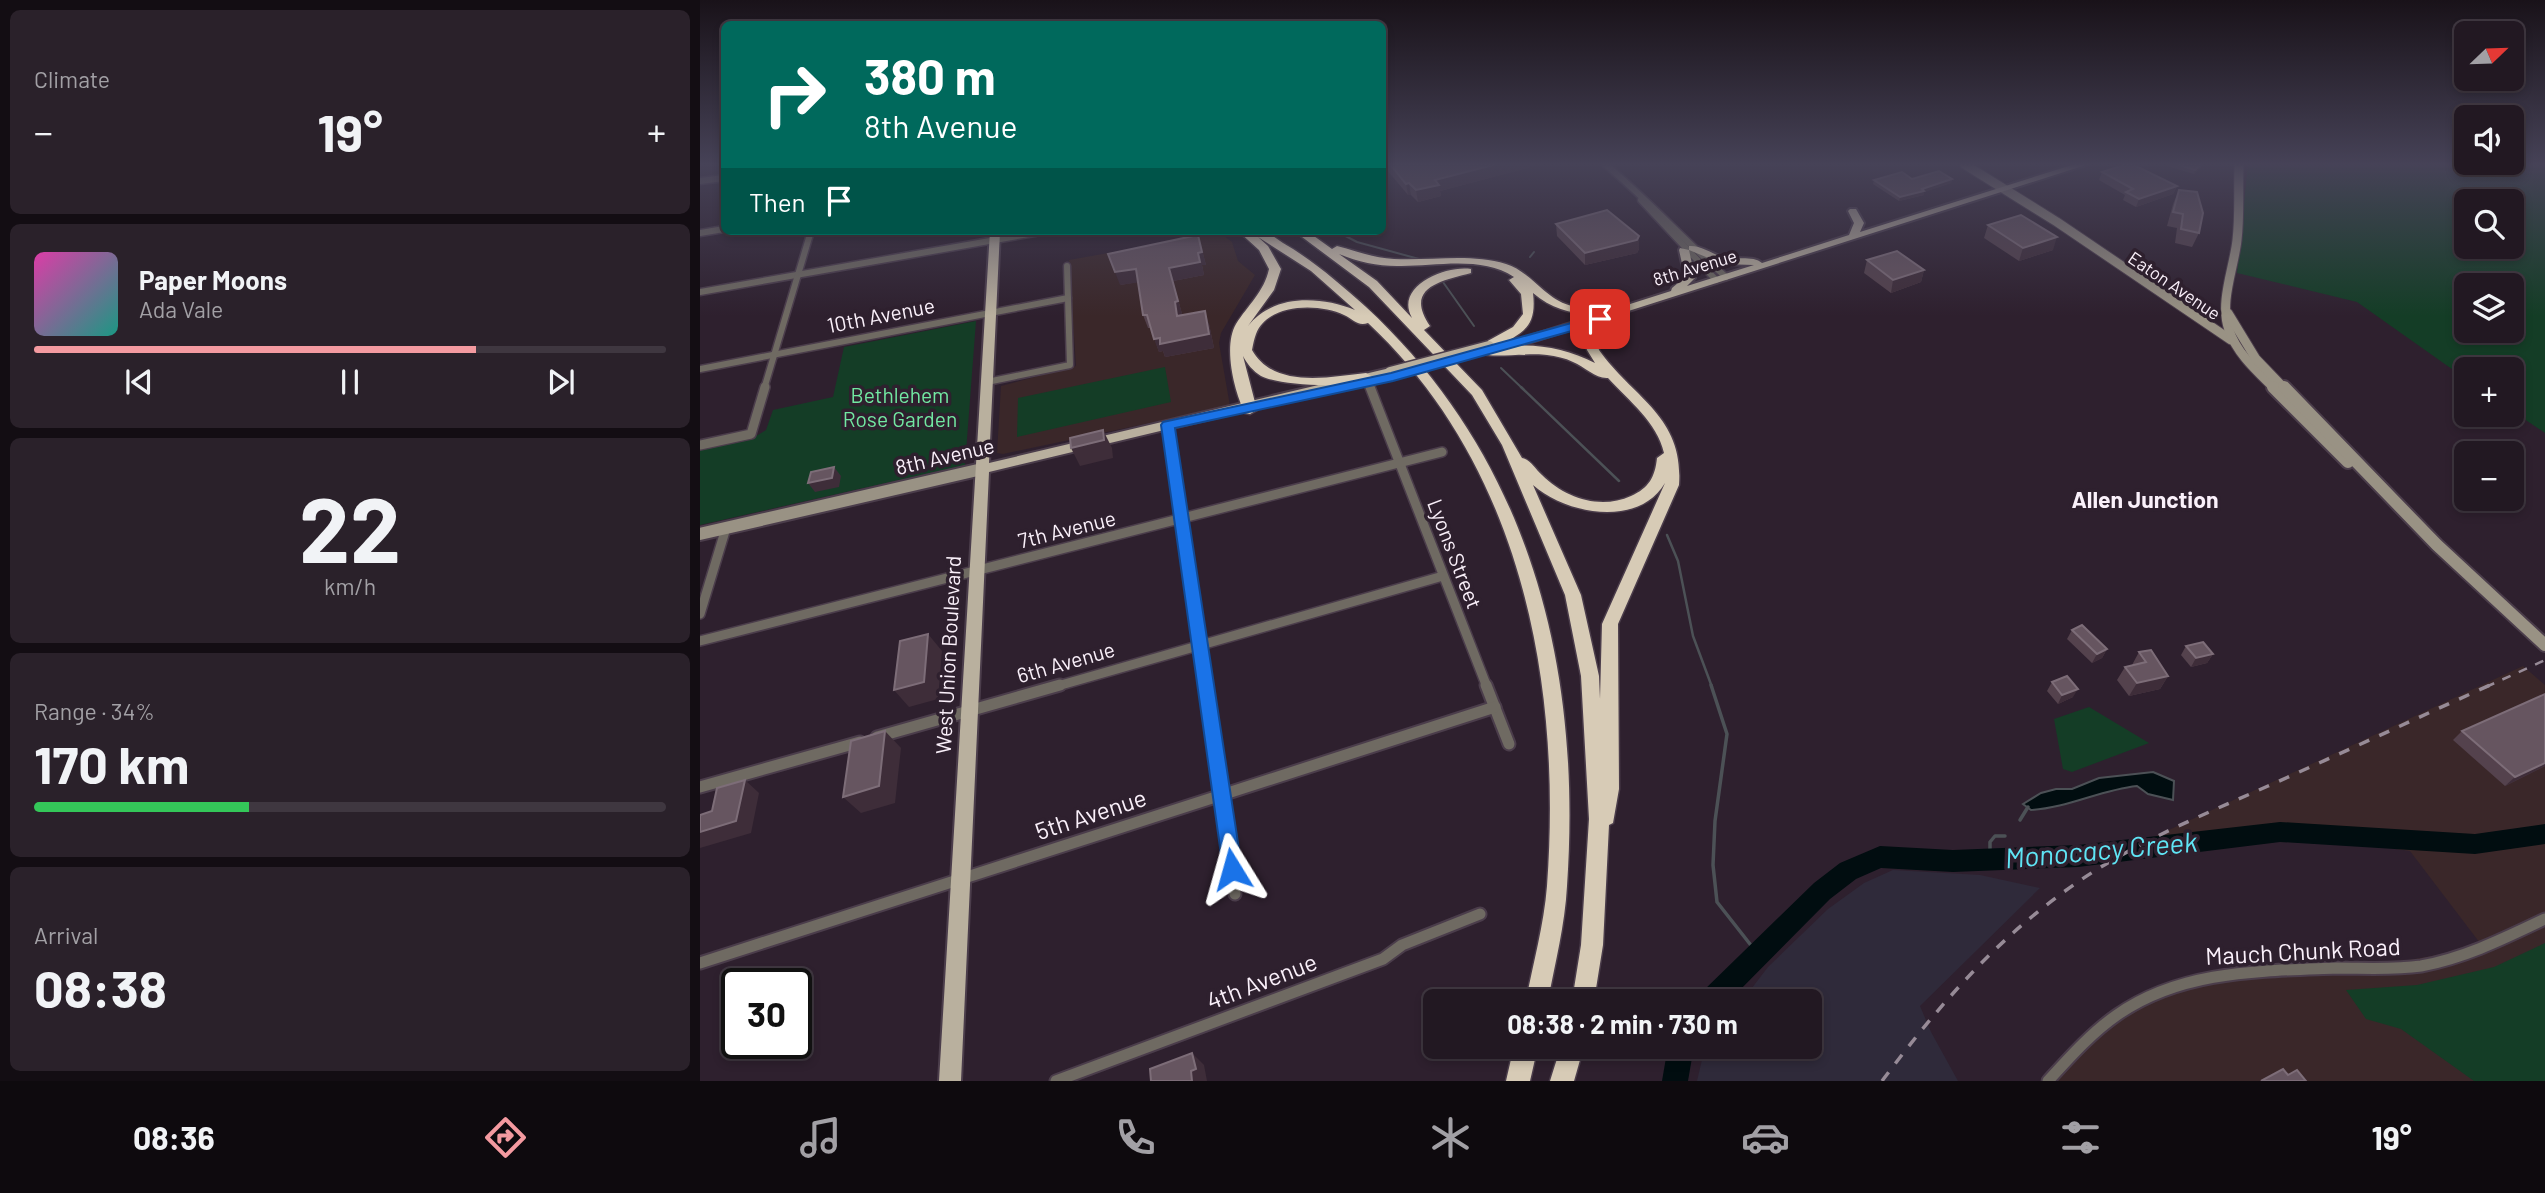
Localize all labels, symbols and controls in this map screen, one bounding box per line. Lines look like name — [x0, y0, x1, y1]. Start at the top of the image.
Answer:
north arrow — [2454, 21, 2524, 91]
map controls — [2454, 21, 2524, 511]
text: 380 m — [864, 46, 996, 105]
icon: right — [749, 49, 840, 140]
text: Climate — [34, 65, 110, 93]
text: 19° — [317, 100, 383, 162]
button: sound — [2454, 105, 2524, 175]
text: 8th Avenue — [864, 106, 1018, 144]
text: − — [34, 108, 53, 154]
text: + — [647, 108, 666, 154]
icon: arrive — [820, 182, 858, 220]
text: Then — [749, 186, 806, 217]
button: search — [2454, 189, 2524, 259]
street label: 8th Avenue — [1650, 244, 1739, 290]
street label: Eaton Avenue — [2124, 246, 2225, 324]
text: Paper Moons — [139, 264, 287, 295]
button: layers — [2454, 273, 2524, 343]
pin — [1570, 289, 1630, 349]
street label: 10th Avenue — [825, 292, 937, 337]
text: Ada Vale — [139, 295, 223, 323]
icon: arrive — [1581, 300, 1619, 338]
button: + — [2454, 357, 2524, 427]
icon: previous — [120, 363, 158, 401]
icon: pause — [331, 363, 369, 401]
icon: next — [542, 363, 580, 401]
park label: Bethlehem Rose Garden — [843, 382, 957, 431]
street label: 8th Avenue — [893, 432, 997, 479]
button: − — [2454, 441, 2524, 511]
text: 22 — [299, 472, 401, 581]
district label: Allen Junction — [2071, 485, 2219, 513]
street label: Lyons Street — [1423, 495, 1488, 612]
street label: 7th Avenue — [1015, 504, 1118, 553]
street label: West Union Boulevard — [930, 555, 965, 755]
text: km/h — [324, 572, 376, 600]
street label: 6th Avenue — [1014, 636, 1117, 687]
text: Range · 34% — [34, 697, 155, 725]
text: 170 km — [34, 732, 189, 794]
street label: 5th Avenue — [1031, 782, 1150, 845]
water label: Monocacy Creek — [2003, 824, 2199, 874]
position arrow — [1195, 832, 1269, 906]
text: Arrival — [34, 921, 98, 949]
street label: Mauch Chunk Road — [2204, 931, 2401, 970]
street label: 4th Avenue — [1202, 946, 1321, 1015]
text: 08:38 — [34, 956, 167, 1018]
speed limit sign: 30 — [721, 968, 812, 1059]
text: 08:38 · 2 min · 730 m — [1507, 1008, 1738, 1039]
icon: directions — [481, 1113, 530, 1162]
icon: music — [796, 1113, 845, 1162]
icon: phone — [1111, 1113, 1160, 1162]
icon: climate — [1426, 1113, 1475, 1162]
icon: car — [1741, 1113, 1790, 1162]
icon: filters — [2056, 1113, 2105, 1162]
text: 08:36 — [133, 1118, 215, 1156]
text: 19° — [2371, 1118, 2412, 1156]

